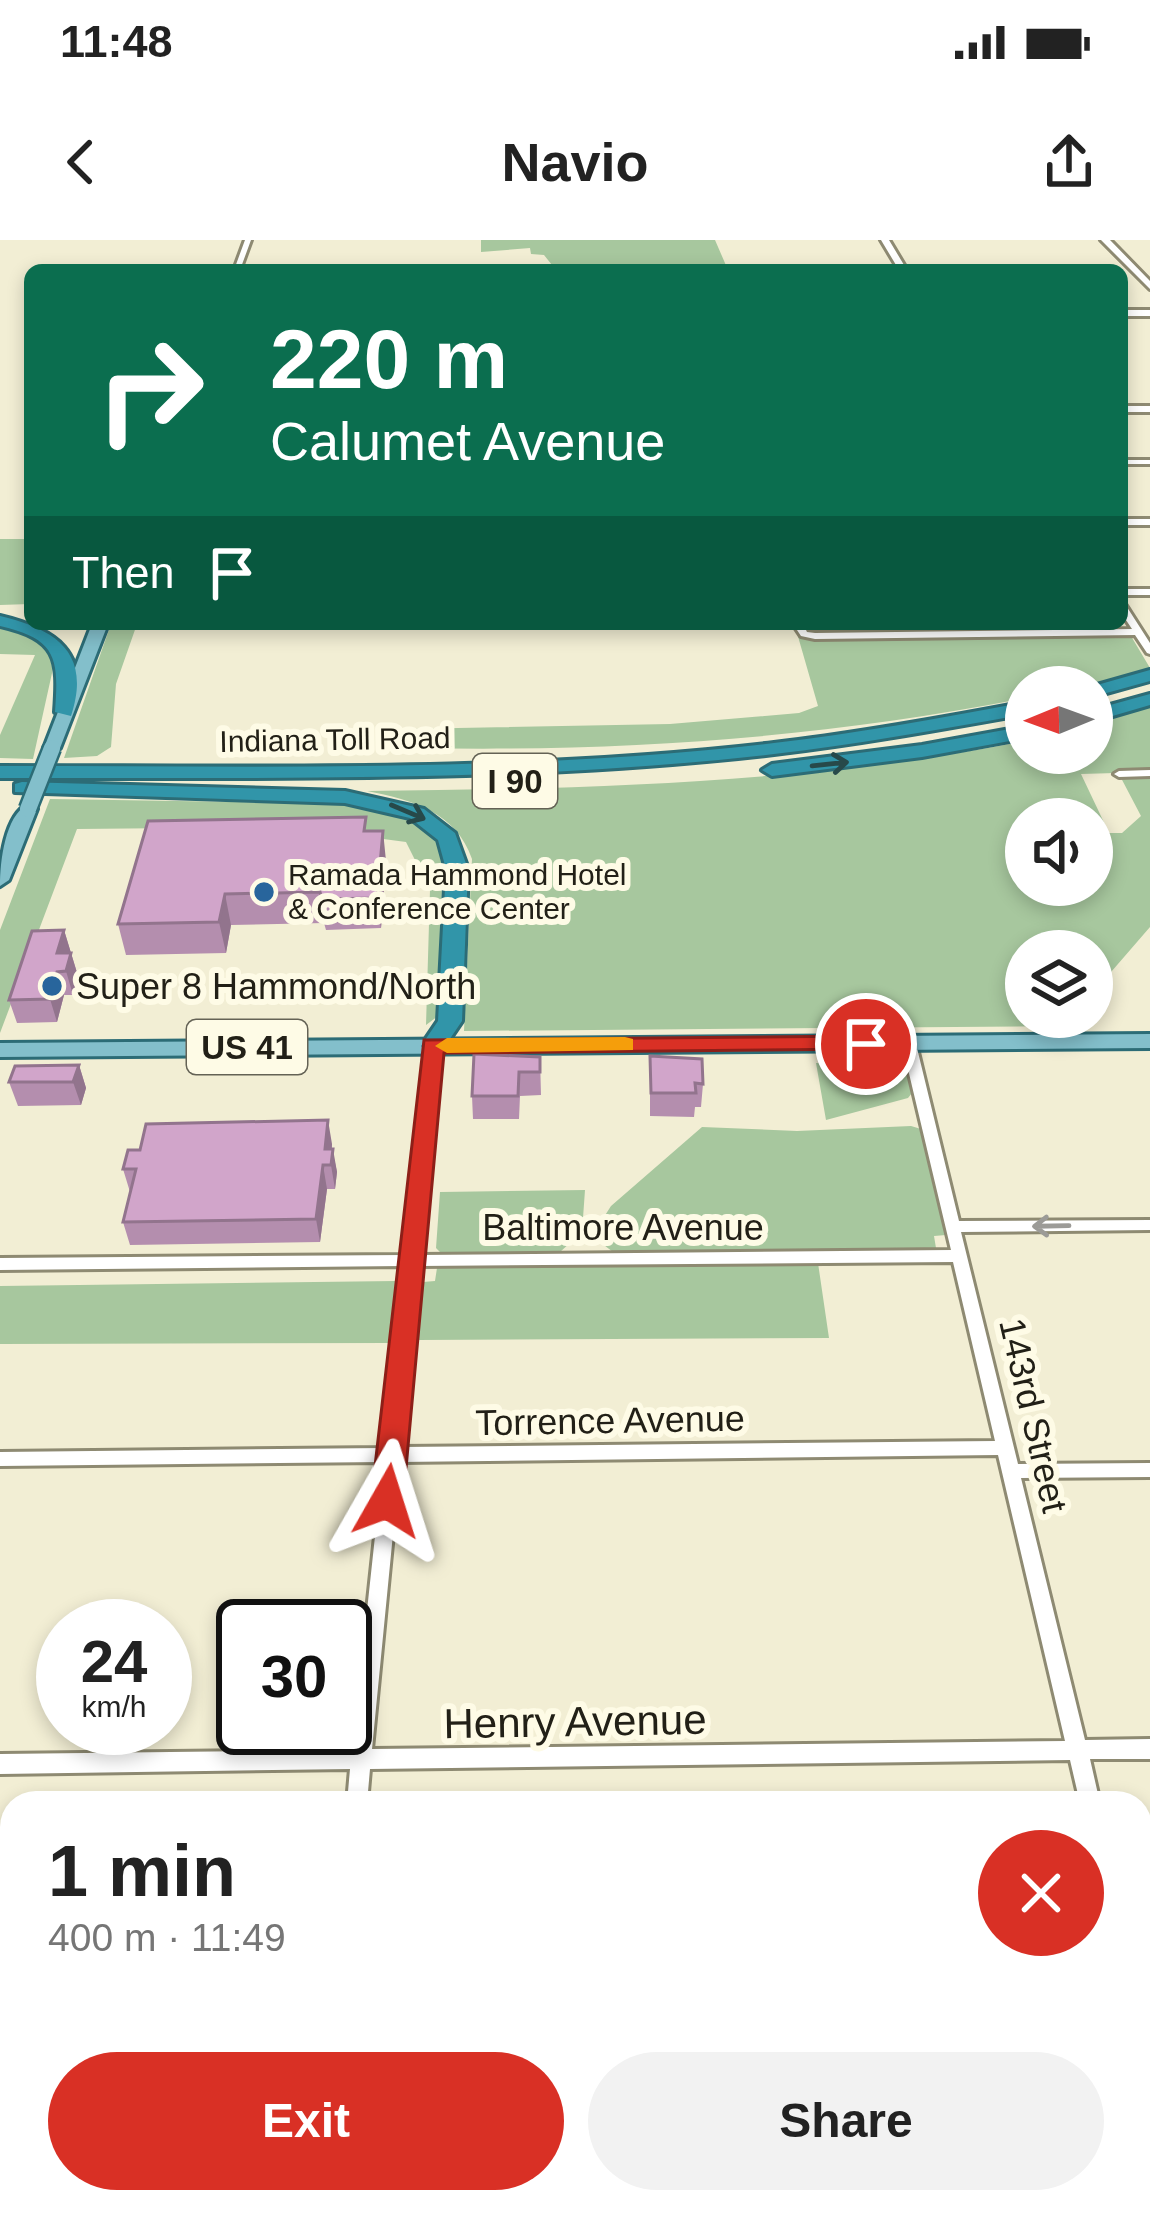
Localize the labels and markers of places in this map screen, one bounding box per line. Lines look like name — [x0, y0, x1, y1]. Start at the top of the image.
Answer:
place label: Ramada Hammond Hotel & Conference Center — [288, 858, 626, 925]
marker: Ramada Hammond Hotel & Conference Center — [251, 879, 277, 905]
place label: Super 8 Hammond/North — [76, 966, 476, 1007]
marker: Super 8 Hammond/North — [39, 973, 65, 999]
pin — [815, 993, 917, 1095]

